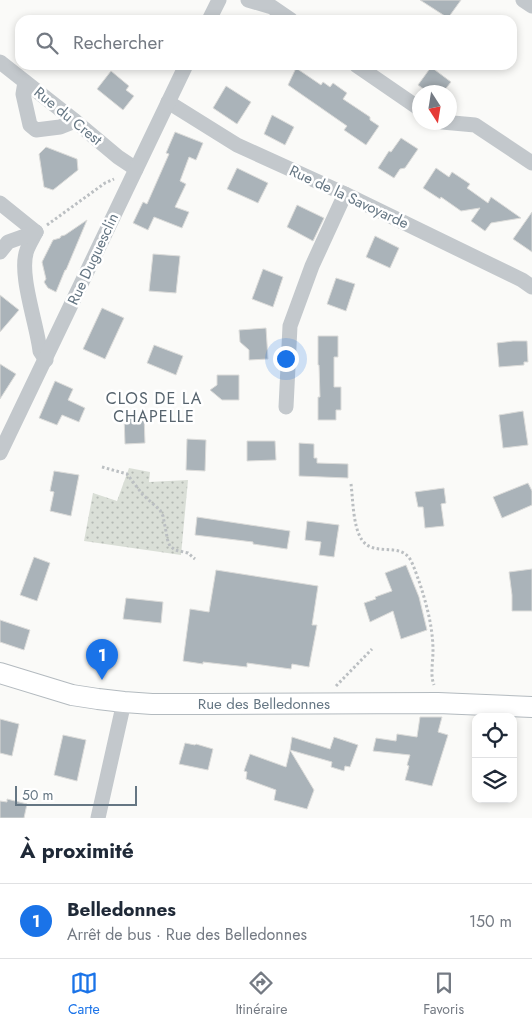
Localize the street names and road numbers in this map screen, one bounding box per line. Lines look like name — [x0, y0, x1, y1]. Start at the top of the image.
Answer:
street label: Rue du Crest — [29, 82, 107, 151]
street label: Rue de la Savoyarde — [286, 160, 413, 234]
street label: Rue Duguesclin — [62, 209, 124, 309]
street label: Rue des Belledonnes — [198, 693, 330, 715]

